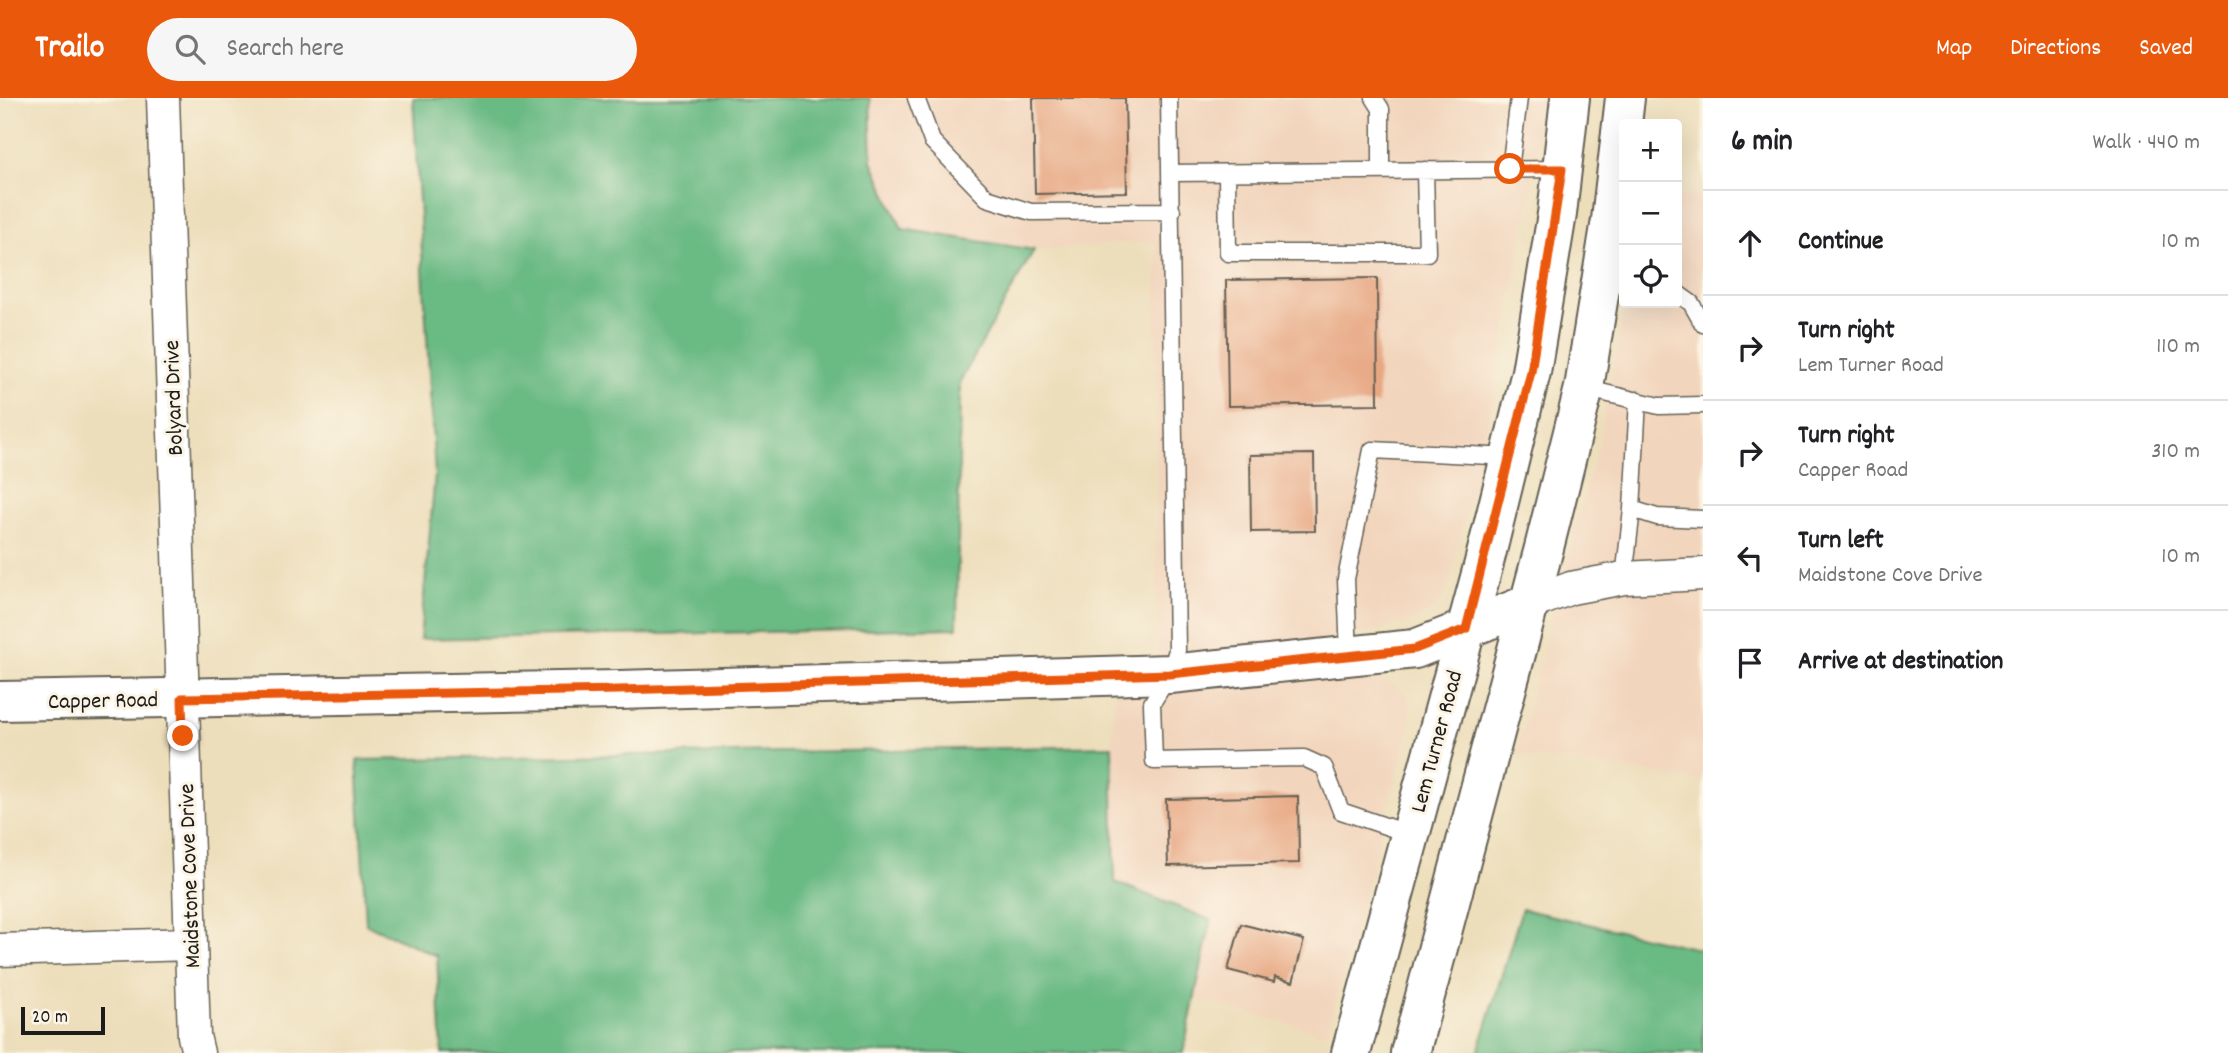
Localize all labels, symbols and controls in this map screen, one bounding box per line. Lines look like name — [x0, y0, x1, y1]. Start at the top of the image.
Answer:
search box — [147, 18, 637, 81]
text: Trailo — [35, 26, 105, 73]
icon: search — [171, 30, 209, 68]
text: Search here — [227, 31, 344, 68]
text: Map — [1936, 32, 1972, 66]
text: Directions — [2010, 32, 2101, 66]
text: Saved — [2139, 32, 2193, 66]
map controls — [1619, 119, 1682, 308]
button: + — [1619, 119, 1682, 182]
text: 6 min — [1731, 122, 1793, 165]
text: Walk · 440 m — [2093, 127, 2200, 160]
route start — [1494, 153, 1525, 184]
button: − — [1619, 182, 1682, 245]
icon: ahead — [1731, 224, 1769, 262]
text: Continue — [1798, 224, 1883, 261]
text: 10 m — [2161, 226, 2200, 259]
button: locate — [1619, 245, 1682, 308]
text: Turn right — [1798, 313, 1895, 350]
icon: right — [1731, 329, 1769, 367]
text: 110 m — [2156, 331, 2200, 364]
street label: Bolyard Drive — [157, 340, 194, 456]
text: Lem Turner Road — [1798, 350, 1944, 383]
text: Turn right — [1798, 418, 1895, 455]
icon: right — [1731, 434, 1769, 472]
text: 310 m — [2151, 436, 2200, 469]
text: Capper Road — [1798, 455, 1908, 488]
text: Turn left — [1798, 523, 1884, 560]
icon: left — [1731, 539, 1769, 577]
text: 10 m — [2161, 541, 2200, 574]
text: Maidstone Cove Drive — [1798, 560, 1983, 593]
icon: arrive — [1731, 644, 1769, 682]
text: Arrive at destination — [1798, 644, 2003, 681]
street label: Lem Turner Road — [1404, 667, 1473, 817]
street label: Capper Road — [48, 685, 158, 720]
route end — [167, 720, 198, 751]
street label: Maidstone Cove Drive — [172, 783, 211, 969]
scale bar — [21, 1004, 105, 1036]
text: 20 m — [32, 1005, 68, 1032]

